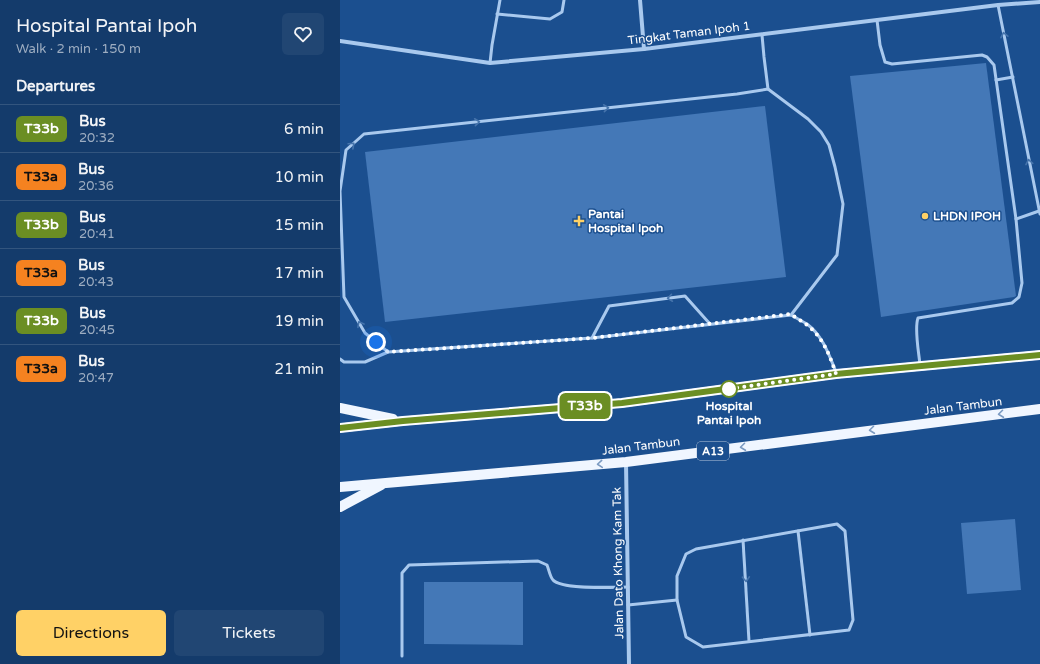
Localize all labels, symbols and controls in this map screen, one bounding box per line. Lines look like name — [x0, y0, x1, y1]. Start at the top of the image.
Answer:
button: heart — [282, 13, 324, 55]
text: Hospital Pantai Ipoh — [16, 15, 197, 37]
street label: Tingkat Taman Ipoh 1 — [627, 19, 751, 47]
one-way arrow — [1000, 32, 1008, 38]
text: Walk · 2 min · 150 m — [16, 41, 141, 57]
text: Departures — [16, 77, 95, 95]
one-way arrow — [603, 104, 609, 113]
text: Bus — [79, 112, 106, 130]
one-way arrow — [474, 118, 480, 127]
text: T33b — [24, 120, 59, 137]
text: 6 min — [284, 120, 324, 138]
text: 20:32 — [79, 130, 115, 146]
one-way arrow — [347, 142, 355, 150]
one-way arrow — [1026, 159, 1034, 165]
text: Bus — [78, 160, 105, 178]
text: T33a — [24, 168, 58, 185]
text: 10 min — [275, 168, 324, 186]
text: 20:36 — [78, 178, 114, 194]
place label: Pantai Hospital Ipoh — [588, 207, 663, 236]
text: Bus — [79, 208, 106, 226]
place label: LHDN IPOH — [933, 209, 1001, 223]
marker: LHDN IPOH — [920, 211, 930, 221]
marker: Pantai Hospital Ipoh — [573, 215, 585, 227]
text: T33b — [24, 216, 59, 233]
text: 15 min — [275, 216, 324, 234]
text: 20:41 — [79, 226, 115, 242]
text: Bus — [78, 256, 105, 274]
text: T33a — [24, 264, 58, 281]
text: 17 min — [275, 264, 324, 282]
text: 20:43 — [78, 274, 114, 290]
one-way arrow — [666, 293, 673, 302]
text: Bus — [79, 304, 106, 322]
text: T33b — [24, 312, 59, 329]
text: 19 min — [275, 312, 324, 330]
one-way arrow — [357, 321, 364, 328]
text: 20:45 — [79, 322, 115, 338]
your location — [366, 332, 386, 352]
text: Bus — [78, 352, 105, 370]
text: T33a — [24, 360, 58, 377]
text: 21 min — [275, 360, 324, 378]
text: 20:47 — [78, 370, 114, 386]
marker: Hospital Pantai Ipoh — [720, 380, 738, 398]
line badge: T33b — [557, 393, 613, 419]
street label: Jalan Tambun — [923, 394, 1003, 418]
text: T33b — [568, 397, 602, 414]
place label: Hospital Pantai Ipoh — [697, 399, 761, 428]
one-way arrow — [998, 409, 1004, 418]
one-way arrow — [869, 426, 875, 435]
street label: Jalan Tambun — [601, 434, 681, 458]
road number: A13 — [697, 442, 729, 460]
one-way arrow — [740, 442, 746, 451]
one-way arrow — [597, 459, 603, 468]
street label: Jalan Dato Khong Kam Tak — [610, 486, 626, 639]
one-way arrow — [741, 576, 750, 582]
button: Directions — [16, 610, 166, 656]
button: Tickets — [174, 610, 324, 656]

